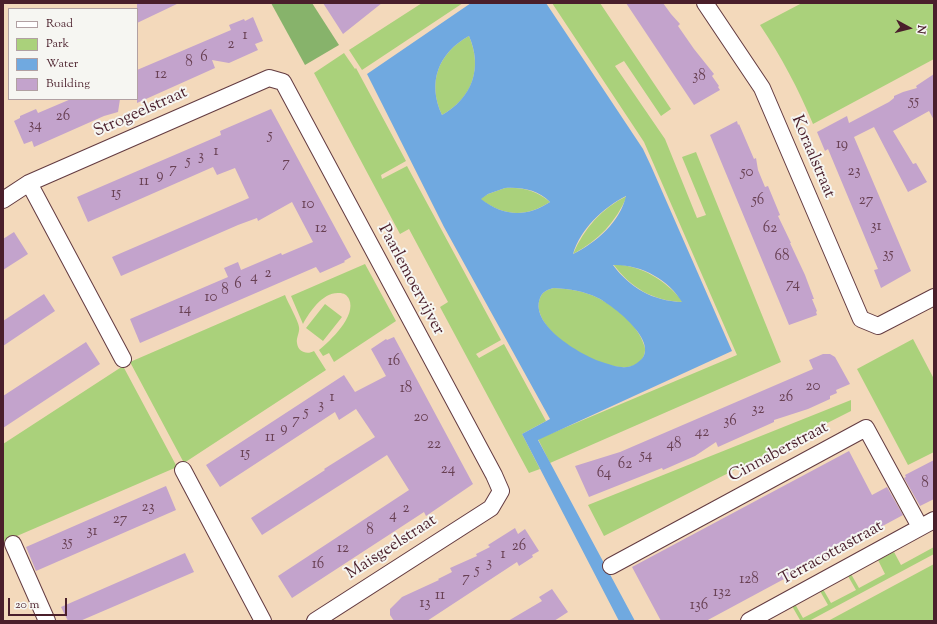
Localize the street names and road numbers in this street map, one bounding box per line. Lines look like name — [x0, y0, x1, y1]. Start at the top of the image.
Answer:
street label: Strogeelstraat — [91, 83, 191, 143]
street label: Koraalstraat — [785, 113, 839, 201]
street label: Paarlemoervijver — [372, 221, 448, 339]
street label: Cinnaberstraat — [726, 418, 832, 488]
street label: Maisgeelstraat — [343, 511, 441, 585]
street label: Terracottastraat — [777, 517, 887, 591]

